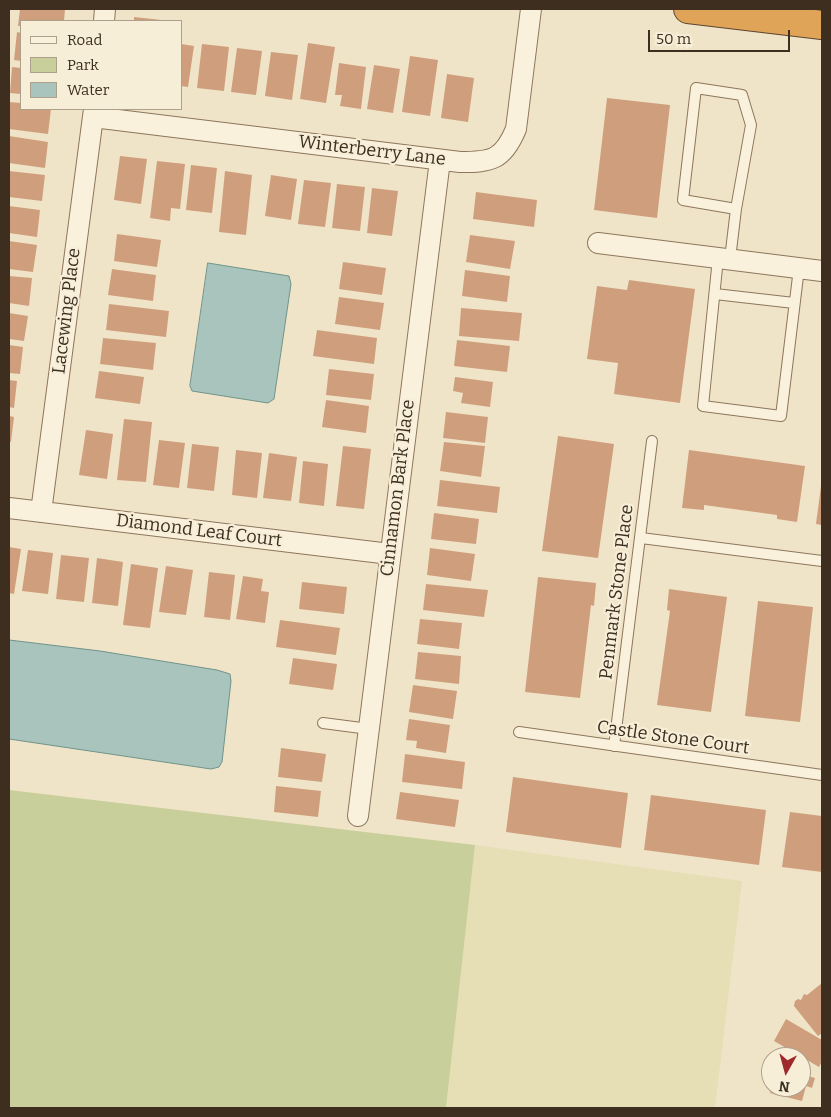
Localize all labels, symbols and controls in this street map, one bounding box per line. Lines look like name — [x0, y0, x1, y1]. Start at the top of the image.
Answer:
legend — [20, 20, 182, 110]
scale bar — [651, 20, 794, 52]
text: 50 m — [656, 30, 691, 48]
text: Road — [67, 31, 102, 49]
text: Park — [67, 56, 99, 74]
text: Water — [67, 81, 109, 99]
street label: Winterberry Lane — [297, 131, 447, 171]
street label: Lacewing Place — [49, 247, 85, 375]
street label: Cinnamon Bark Place — [376, 398, 420, 578]
street label: Penmark Stone Place — [596, 503, 638, 681]
street label: Diamond Leaf Court — [115, 510, 283, 552]
street label: Castle Stone Court — [595, 717, 751, 759]
north arrow — [761, 1047, 811, 1097]
text: N — [778, 1077, 791, 1095]

